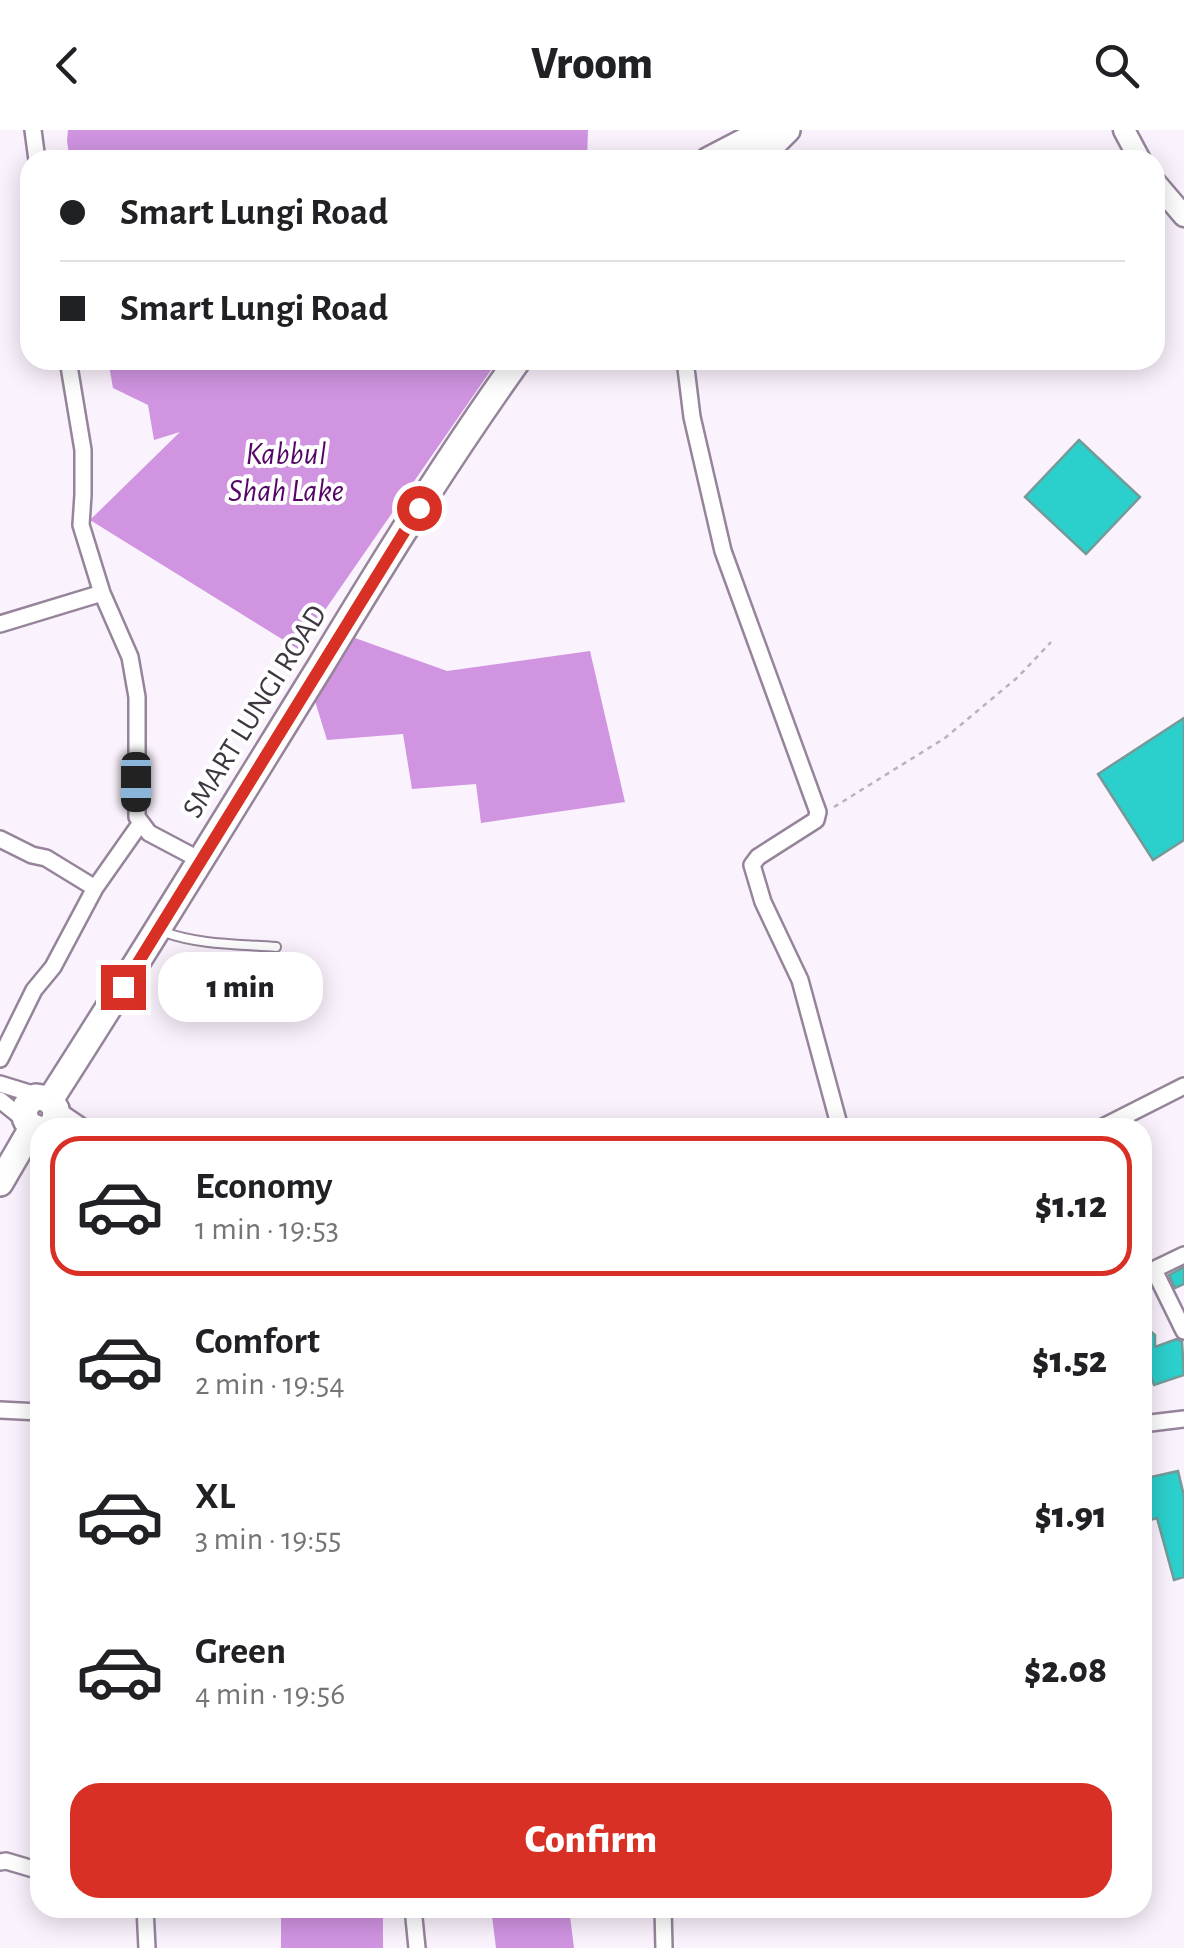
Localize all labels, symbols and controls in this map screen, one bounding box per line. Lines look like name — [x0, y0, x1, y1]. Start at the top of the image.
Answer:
icon: back — [40, 38, 95, 93]
icon: search — [1089, 38, 1144, 93]
text: Vroom — [531, 42, 653, 87]
text: Smart Lungi Road — [120, 194, 388, 232]
text: Smart Lungi Road — [120, 290, 388, 328]
water label: Kabbul Shah Lake — [228, 438, 344, 507]
route start — [397, 486, 442, 531]
street label: SMART LUNGI ROAD — [177, 600, 332, 823]
car — [121, 752, 151, 812]
callout: 1 min — [158, 952, 323, 1022]
route end — [101, 965, 146, 1010]
text: 1 min — [206, 971, 275, 1003]
icon: car — [75, 1161, 165, 1251]
text: Economy — [195, 1168, 333, 1206]
text: $1.12 — [1035, 1187, 1107, 1225]
text: 1 min · 19:53 — [195, 1213, 339, 1245]
icon: car — [75, 1316, 165, 1406]
text: Comfort — [195, 1323, 320, 1361]
text: $1.52 — [1032, 1342, 1107, 1380]
text: 2 min · 19:54 — [195, 1368, 345, 1400]
icon: car — [75, 1471, 165, 1561]
text: XL — [195, 1478, 235, 1516]
text: $1.91 — [1034, 1497, 1107, 1535]
text: 3 min · 19:55 — [195, 1523, 341, 1555]
icon: car — [75, 1626, 165, 1716]
text: Green — [195, 1633, 286, 1671]
text: $2.08 — [1024, 1652, 1107, 1690]
text: 4 min · 19:56 — [195, 1678, 345, 1710]
button: Confirm — [70, 1783, 1112, 1898]

